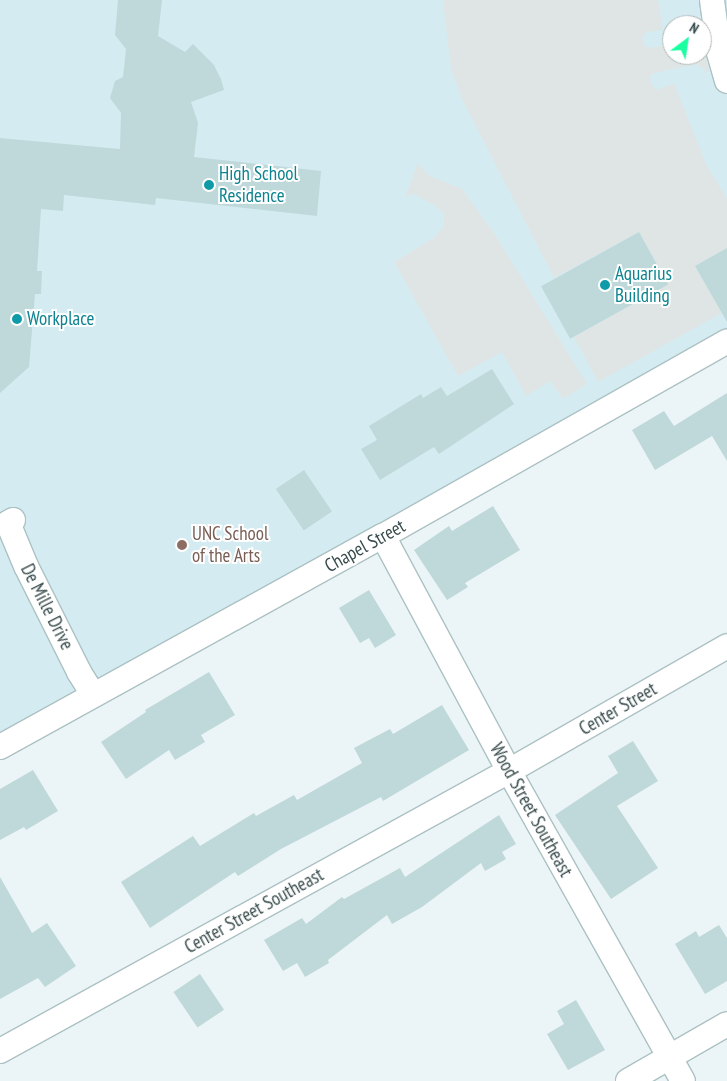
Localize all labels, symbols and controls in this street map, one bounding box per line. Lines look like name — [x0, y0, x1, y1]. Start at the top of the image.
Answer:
north arrow — [662, 15, 712, 65]
text: N — [686, 18, 702, 38]
place label: High School Residence — [219, 163, 298, 207]
marker: High School Residence — [203, 179, 215, 191]
place label: Aquarius Building — [615, 263, 672, 307]
marker: Aquarius Building — [599, 279, 611, 291]
place label: Workplace — [27, 308, 94, 330]
marker: Workplace — [11, 313, 23, 325]
street label: Chapel Street — [321, 515, 409, 577]
place label: UNC School of the Arts — [192, 523, 269, 567]
marker: UNC School of the Arts — [176, 539, 188, 551]
street label: De Mille Drive — [16, 560, 78, 654]
street label: Center Street — [575, 678, 661, 740]
street label: Wood Street Southeast — [485, 739, 577, 881]
street label: Center Street Southeast — [181, 863, 327, 959]

